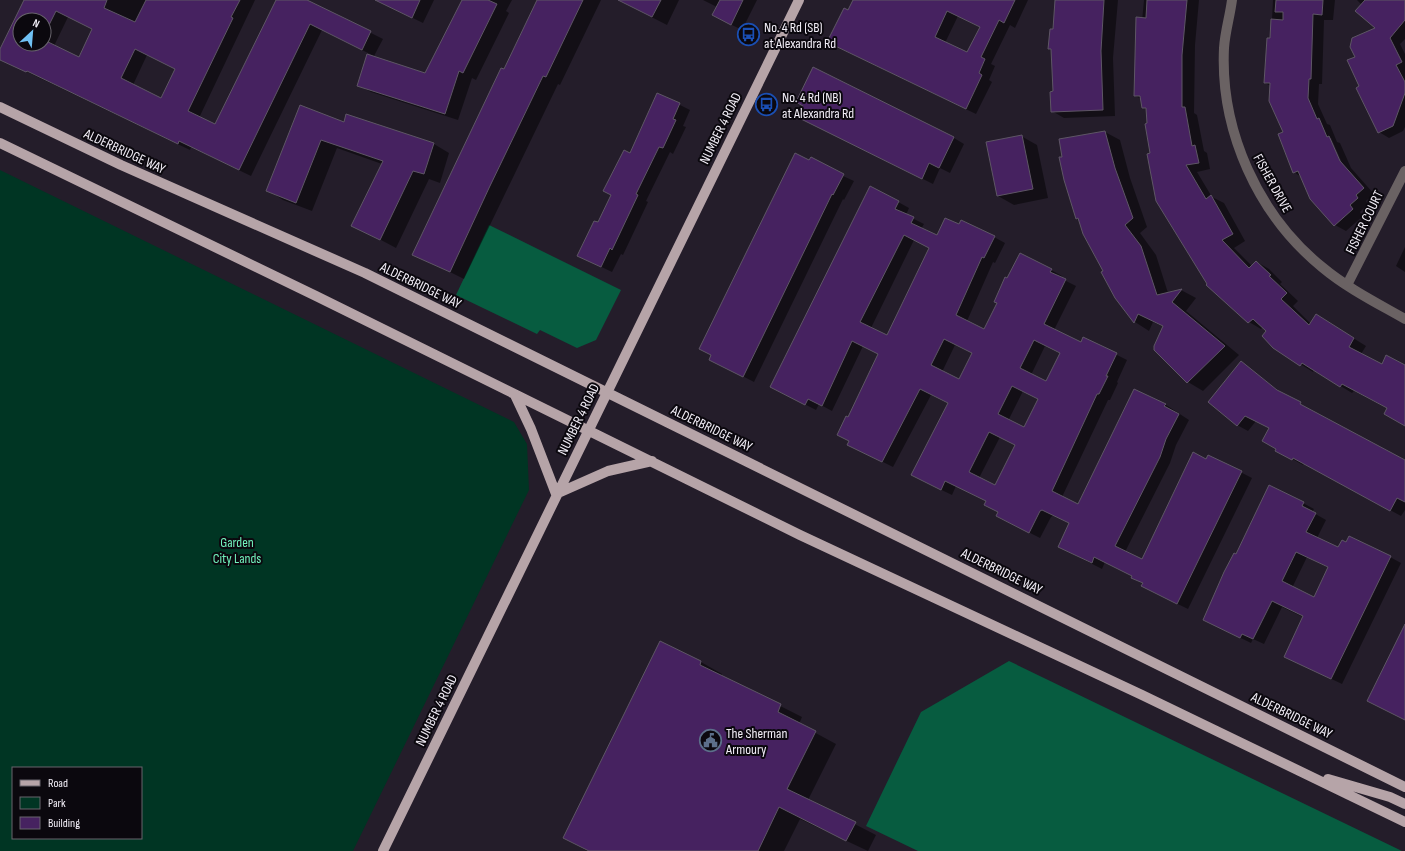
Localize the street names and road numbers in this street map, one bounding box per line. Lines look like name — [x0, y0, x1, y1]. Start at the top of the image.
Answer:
street label: NUMBER 4 ROAD — [696, 90, 745, 167]
street label: ALDERBRIDGE WAY — [81, 125, 168, 178]
street label: FISHER DRIVE — [1250, 151, 1296, 216]
street label: FISHER COURT — [1342, 187, 1387, 257]
street label: ALDERBRIDGE WAY — [377, 258, 464, 312]
street label: NUMBER 4 ROAD — [554, 381, 603, 458]
street label: ALDERBRIDGE WAY — [668, 401, 755, 455]
street label: ALDERBRIDGE WAY — [958, 544, 1045, 598]
street label: NUMBER 4 ROAD — [412, 672, 461, 749]
street label: ALDERBRIDGE WAY — [1248, 688, 1335, 742]

